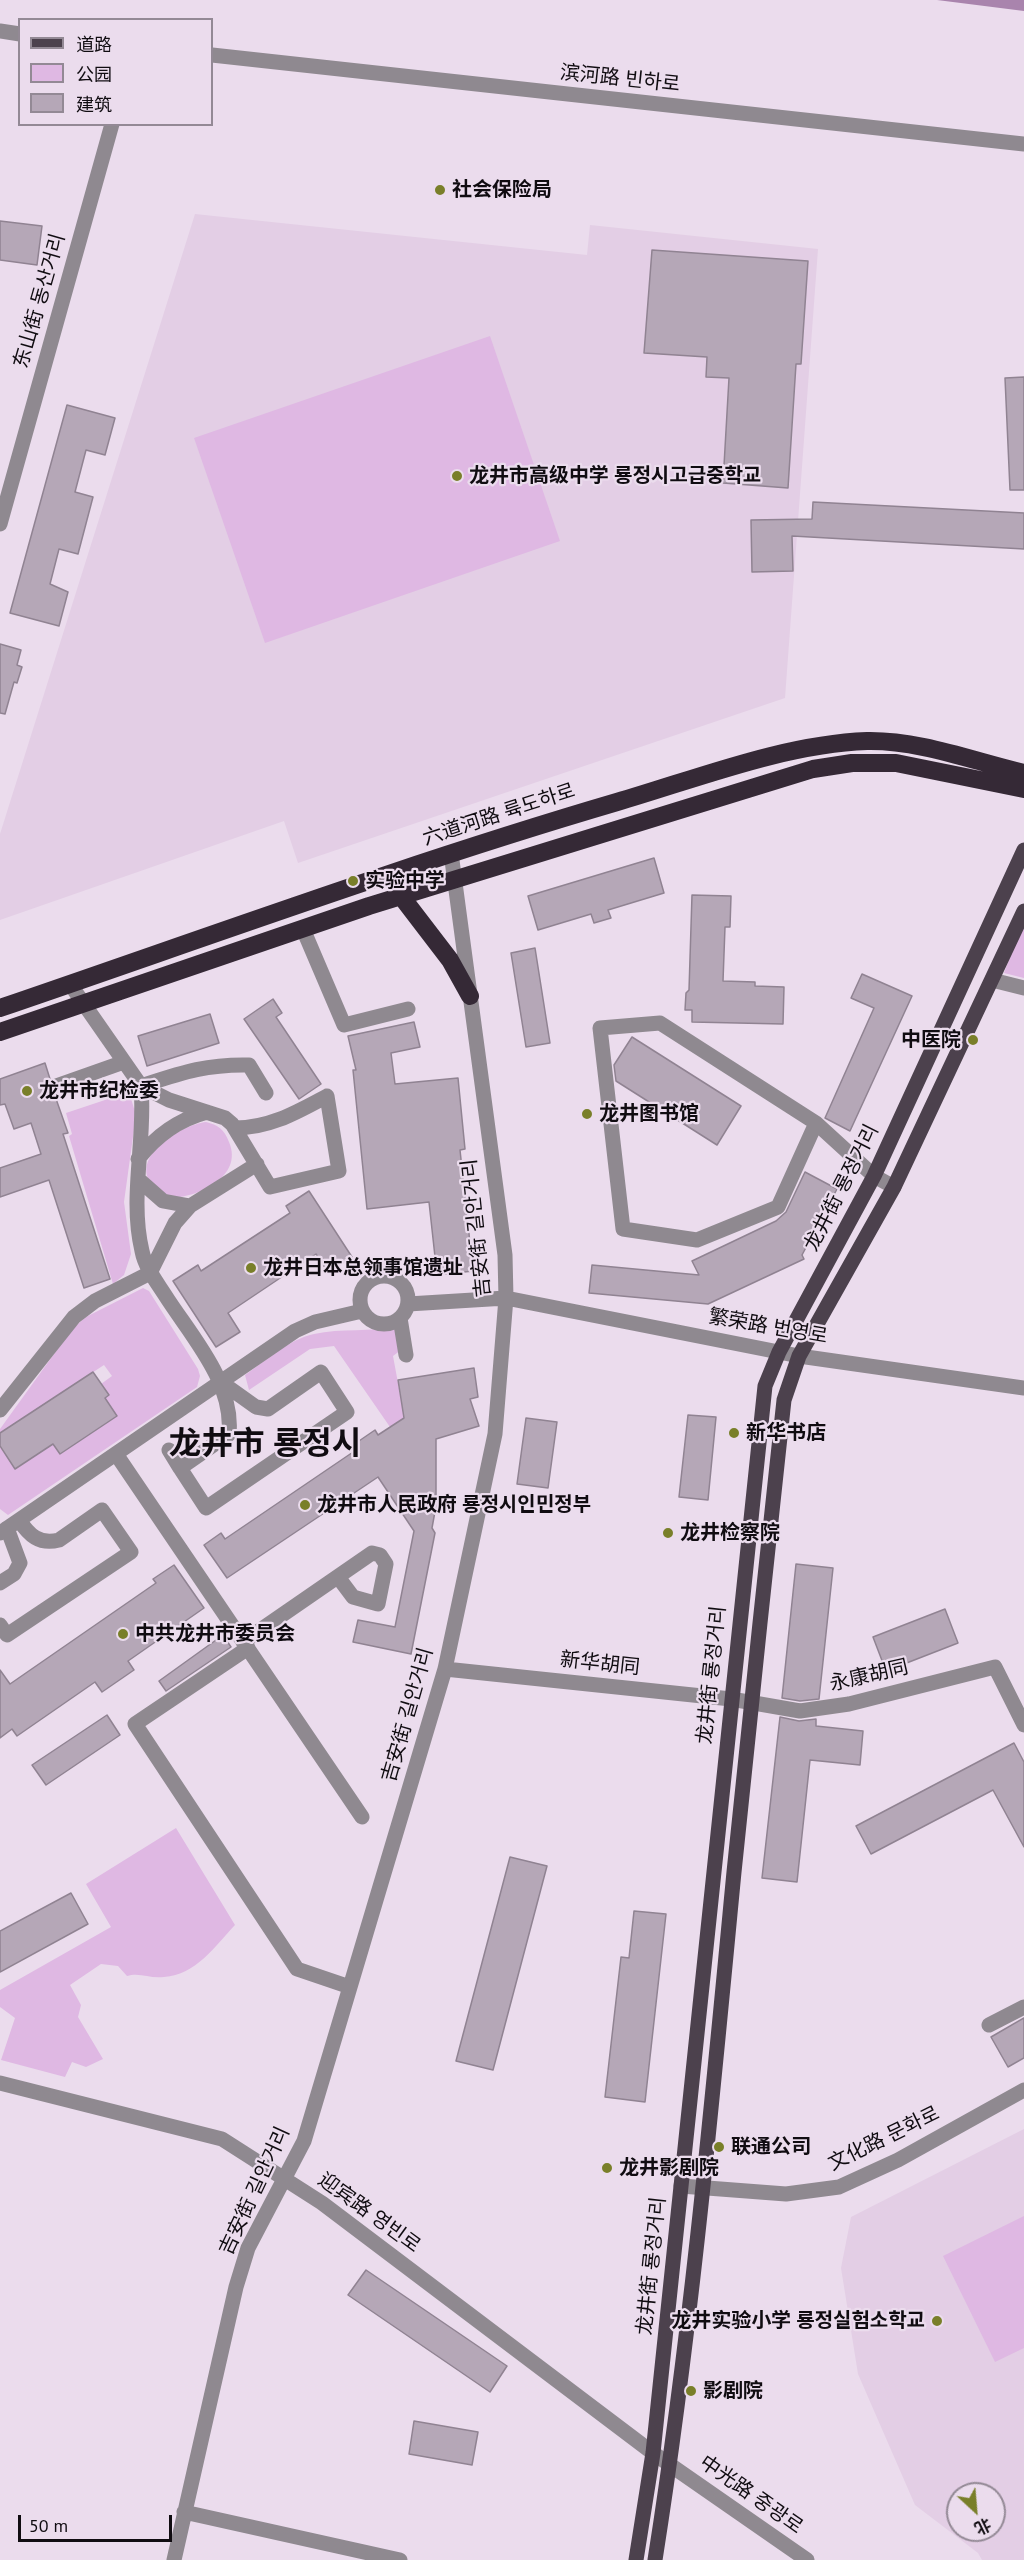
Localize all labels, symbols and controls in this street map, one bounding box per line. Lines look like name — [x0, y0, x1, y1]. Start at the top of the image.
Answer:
legend — [18, 18, 213, 126]
text: 道路 — [76, 33, 112, 56]
street label: 滨河路 빈하로 — [559, 61, 681, 97]
text: 公园 — [76, 63, 112, 86]
text: 建筑 — [76, 93, 112, 116]
place label: 社会保险局 — [452, 178, 552, 202]
marker: 社会保险局 — [433, 183, 447, 197]
street label: 东山街 동산거리 — [9, 231, 71, 371]
place label: 龙井市高级中学 룡정시고급중학교 — [469, 464, 761, 488]
marker: 龙井市高级中学 룡정시고급중학교 — [450, 469, 464, 483]
street label: 六道河路 륙도하로 — [420, 779, 578, 851]
place label: 实验中学 — [365, 869, 445, 893]
marker: 实验中学 — [346, 874, 360, 888]
place label: 中医院 — [901, 1028, 961, 1052]
marker: 中医院 — [966, 1033, 980, 1047]
place label: 龙井市纪检委 — [39, 1079, 159, 1103]
marker: 龙井市纪检委 — [20, 1084, 34, 1098]
place label: 龙井图书馆 — [599, 1102, 699, 1126]
marker: 龙井图书馆 — [580, 1107, 594, 1121]
street label: 龙井街 룡정거리 — [800, 1121, 884, 1255]
street label: 吉安街 길안거리 — [458, 1158, 496, 1298]
place label: 龙井日本总领事馆遗址 — [263, 1256, 463, 1280]
marker: 龙井日本总领事馆遗址 — [244, 1261, 258, 1275]
street label: 繁荣路 번영로 — [707, 1305, 829, 1349]
place label: 新华书店 — [746, 1421, 826, 1445]
district label: 龙井市 룡정시 — [169, 1426, 361, 1464]
marker: 新华书店 — [727, 1426, 741, 1440]
place label: 龙井市人民政府 룡정시인민정부 — [317, 1493, 591, 1517]
marker: 龙井市人民政府 룡정시인민정부 — [298, 1498, 312, 1512]
place label: 龙井检察院 — [680, 1521, 780, 1545]
marker: 龙井检察院 — [661, 1526, 675, 1540]
street label: 龙井街 룡정거리 — [693, 1605, 731, 1745]
place label: 中共龙井市委员会 — [135, 1622, 295, 1646]
marker: 中共龙井市委员会 — [116, 1627, 130, 1641]
street label: 吉安街 길안거리 — [377, 1645, 439, 1785]
street label: 新华胡同 — [559, 1648, 641, 1680]
street label: 永康胡同 — [827, 1655, 911, 1697]
street label: 文化路 문화로 — [825, 2102, 943, 2176]
street label: 吉安街 길안거리 — [215, 2123, 295, 2259]
place label: 联通公司 — [731, 2135, 811, 2159]
marker: 联通公司 — [712, 2140, 726, 2154]
place label: 龙井影剧院 — [619, 2156, 719, 2180]
marker: 龙井影剧院 — [600, 2161, 614, 2175]
street label: 迎宾路 영빈로 — [313, 2168, 425, 2258]
street label: 龙井街 룡정거리 — [633, 2196, 671, 2336]
place label: 龙井实验小学 룡정실험소학교 — [671, 2309, 925, 2333]
marker: 龙井实验小学 룡정실험소학교 — [930, 2314, 944, 2328]
place label: 影剧院 — [703, 2379, 763, 2403]
marker: 影剧院 — [684, 2384, 698, 2398]
street label: 中光路 중광로 — [695, 2451, 807, 2539]
north arrow — [946, 2482, 1006, 2542]
scale bar — [21, 2503, 176, 2541]
text: 50 m — [29, 2514, 68, 2537]
text: 北 — [971, 2514, 995, 2539]

